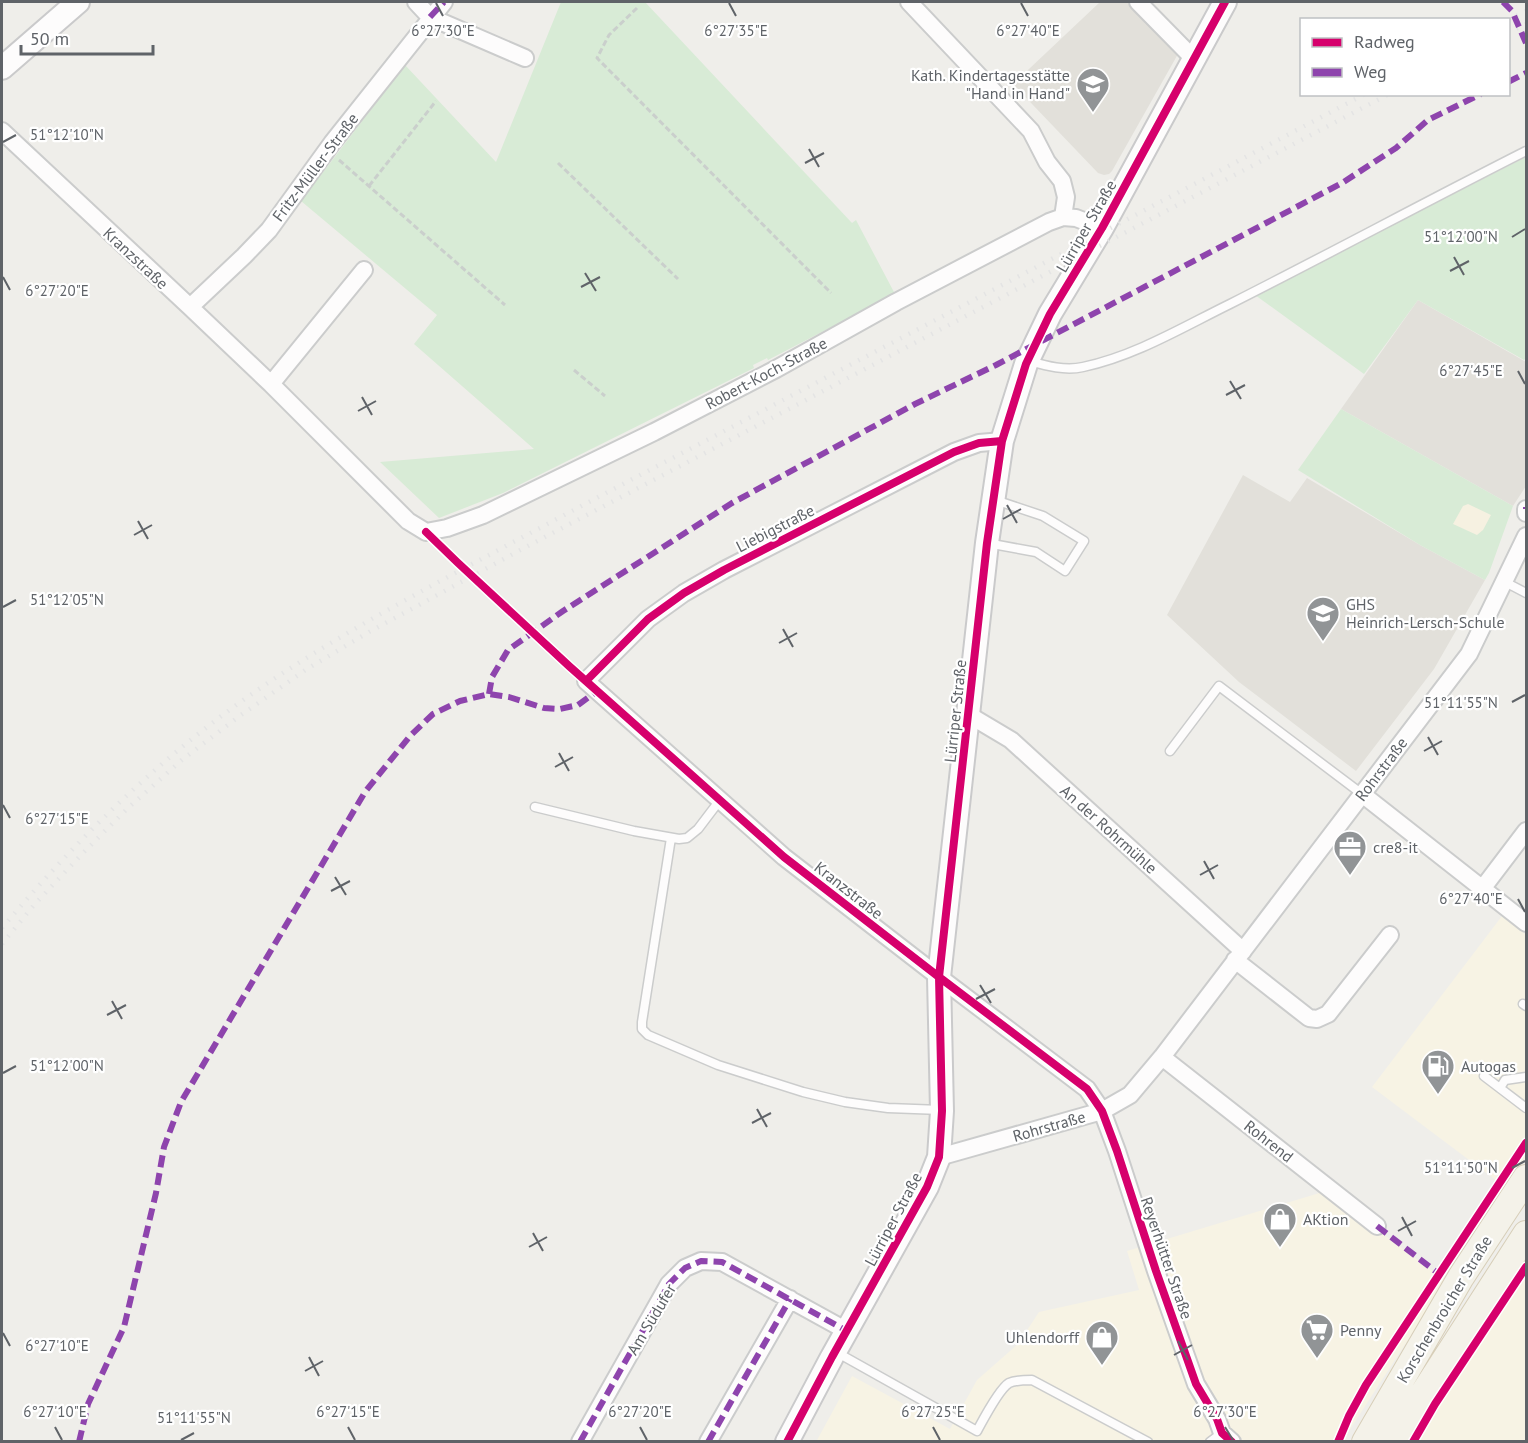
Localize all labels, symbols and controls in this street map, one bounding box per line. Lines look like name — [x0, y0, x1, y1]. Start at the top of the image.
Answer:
scale bar — [21, 18, 153, 56]
legend — [1300, 18, 1510, 96]
text: 6°27'30"E — [411, 21, 475, 40]
text: 6°27'35"E — [704, 21, 768, 40]
text: 6°27'40"E — [996, 21, 1060, 40]
text: 50 m — [30, 27, 69, 50]
text: Radweg — [1354, 30, 1415, 53]
text: Weg — [1354, 60, 1387, 83]
place label: Kath. Kindertagesstätte "Hand in Hand" — [911, 65, 1070, 103]
school or university icon: Kath. Kindertagesstätte "Hand in Hand" — [1075, 66, 1111, 113]
street label: Fritz-Müller-Straße — [268, 109, 362, 225]
text: 51°12'10"N — [30, 125, 104, 144]
street label: Lürriper Straße — [1051, 176, 1121, 276]
street label: Kranzstraße — [99, 223, 173, 293]
text: 51°12'00"N — [1424, 227, 1498, 246]
text: 6°27'20"E — [25, 281, 89, 300]
street label: Robert-Koch-Straße — [702, 333, 830, 413]
text: 6°27'45"E — [1439, 361, 1503, 380]
street label: Liebigstraße — [732, 500, 818, 556]
text: 51°12'05"N — [30, 590, 104, 609]
place label: GHS Heinrich-Lersch-Schule — [1346, 594, 1505, 632]
school or university icon: GHS Heinrich-Lersch-Schule — [1305, 595, 1341, 642]
street label: Lürriper Straße — [940, 659, 970, 763]
text: 51°11'55"N — [1424, 693, 1498, 712]
street label: Rohrstraße — [1351, 733, 1411, 805]
street label: An der Rohrmühle — [1056, 780, 1162, 878]
text: 6°27'15"E — [25, 809, 89, 828]
office icon: cre8-it — [1332, 829, 1368, 876]
place label: cre8-it — [1373, 837, 1419, 857]
street label: Kranzstraße — [811, 857, 887, 923]
text: 6°27'40"E — [1439, 889, 1503, 908]
fuel station icon: Autogas — [1420, 1048, 1456, 1095]
text: 51°12'00"N — [30, 1056, 104, 1075]
place label: Autogas — [1461, 1056, 1516, 1076]
street label: Rohrstraße — [1010, 1106, 1088, 1146]
street label: Rohrend — [1240, 1116, 1298, 1166]
text: 51°11'50"N — [1424, 1158, 1498, 1177]
street label: Lürriper Straße — [860, 1169, 926, 1269]
street label: Reyerhütter Straße — [1137, 1194, 1197, 1322]
shop icon: AKtion — [1262, 1201, 1298, 1248]
place label: AKtion — [1303, 1209, 1349, 1229]
street label: Korschenbroicher Straße — [1392, 1232, 1496, 1386]
street label: Am Südufer — [622, 1279, 680, 1358]
supermarket icon: Penny — [1299, 1312, 1335, 1359]
shop icon: Uhlendorff — [1084, 1319, 1120, 1366]
place label: Penny — [1340, 1320, 1382, 1340]
place label: Uhlendorff — [1005, 1327, 1080, 1347]
text: 6°27'10"E — [25, 1336, 89, 1355]
text: 6°27'10"E — [23, 1402, 87, 1421]
text: 6°27'15"E — [316, 1402, 380, 1421]
text: 6°27'20"E — [608, 1402, 672, 1421]
text: 6°27'25"E — [901, 1402, 965, 1421]
text: 6°27'30"E — [1193, 1402, 1257, 1421]
text: 51°11'55"N — [157, 1408, 231, 1427]

